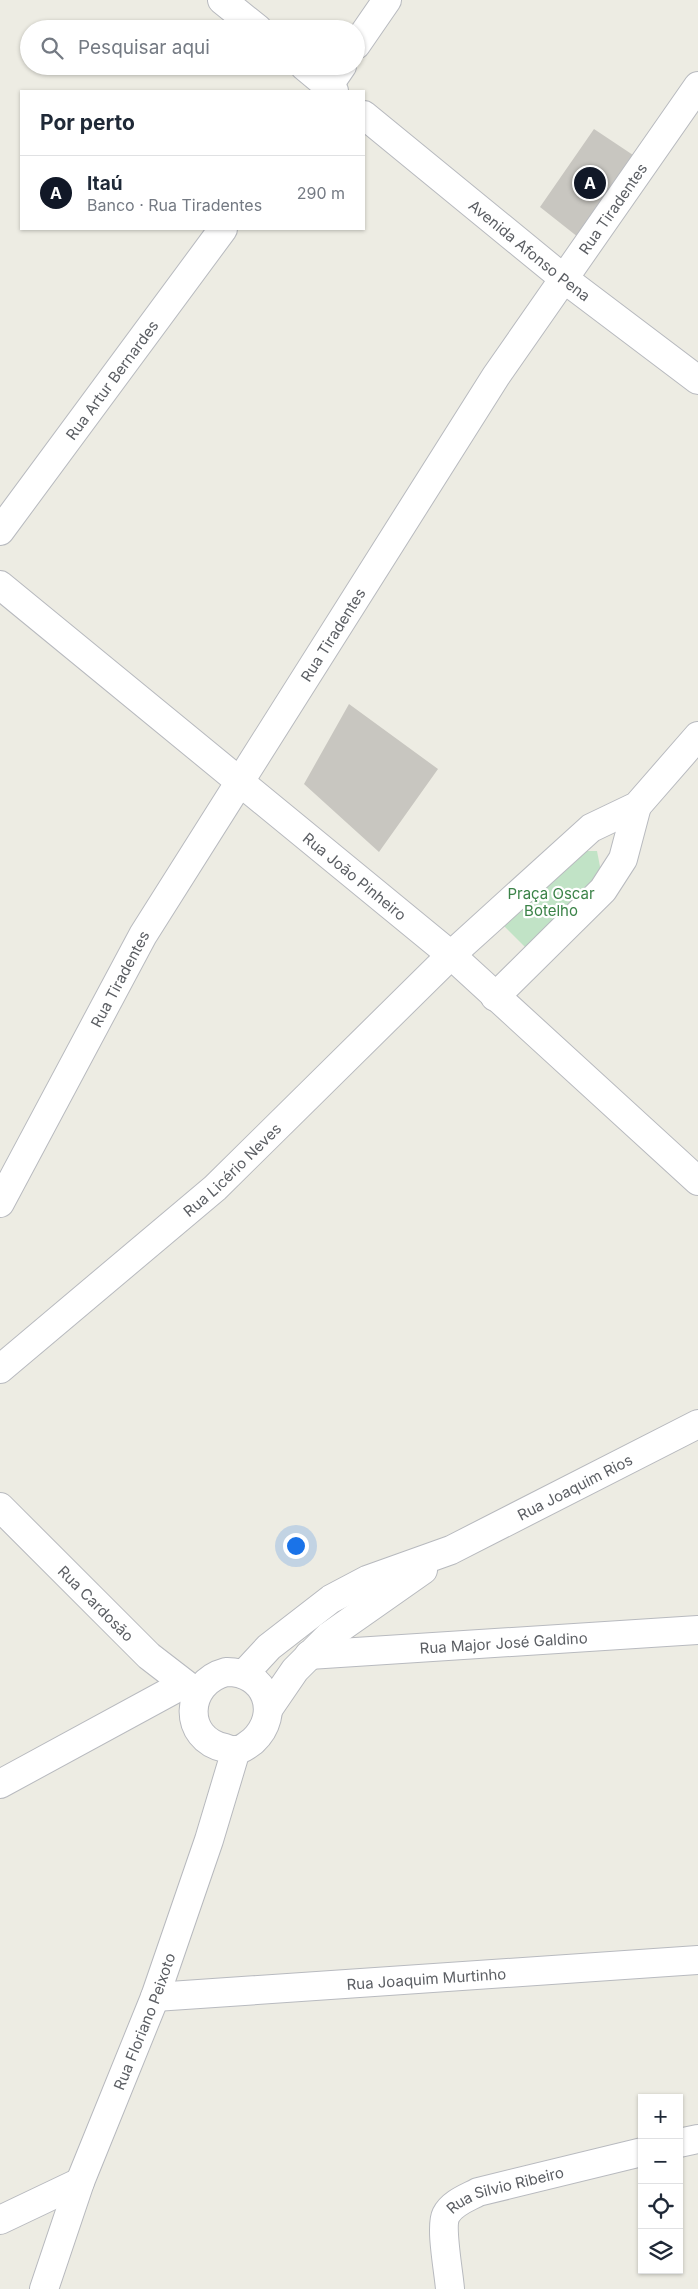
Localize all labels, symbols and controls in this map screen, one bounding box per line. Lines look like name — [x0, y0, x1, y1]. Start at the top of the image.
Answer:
search box — [20, 20, 365, 75]
icon: search — [38, 34, 66, 62]
text: Pesquisar aqui — [78, 36, 210, 59]
text: Por perto — [40, 110, 135, 135]
street label: Rua Tiradentes — [574, 159, 651, 258]
pin: A — [574, 164, 606, 202]
text: Itaú — [87, 172, 123, 195]
text: A — [50, 183, 62, 203]
text: 290 m — [297, 183, 345, 203]
text: Banco · Rua Tiradentes — [87, 195, 262, 215]
street label: Avenida Afonso Pena — [465, 196, 594, 305]
street label: Rua Artur Bernardes — [61, 316, 162, 443]
street label: Rua Tiradentes — [296, 584, 369, 685]
street label: Rua João Pinheiro — [299, 828, 410, 924]
park label: Praça Oscar Botelho — [507, 884, 595, 920]
street label: Rua Tiradentes — [86, 927, 153, 1031]
street label: Rua Licério Neves — [179, 1119, 285, 1220]
street label: Rua Joaquim Rios — [514, 1450, 636, 1524]
your location — [283, 1533, 309, 1559]
street label: Rua Cardosão — [54, 1561, 138, 1645]
street label: Rua Major José Galdino — [419, 1628, 588, 1657]
street label: Rua Floriano Peixoto — [109, 1950, 179, 2092]
street label: Rua Joaquim Murtinho — [346, 1964, 507, 1993]
map controls — [638, 2094, 683, 2274]
button: + — [638, 2094, 683, 2139]
button: − — [638, 2139, 683, 2184]
street label: Rua Silvio Ribeiro — [442, 2162, 566, 2217]
button: locate — [638, 2184, 683, 2229]
button: layers — [638, 2229, 683, 2274]

